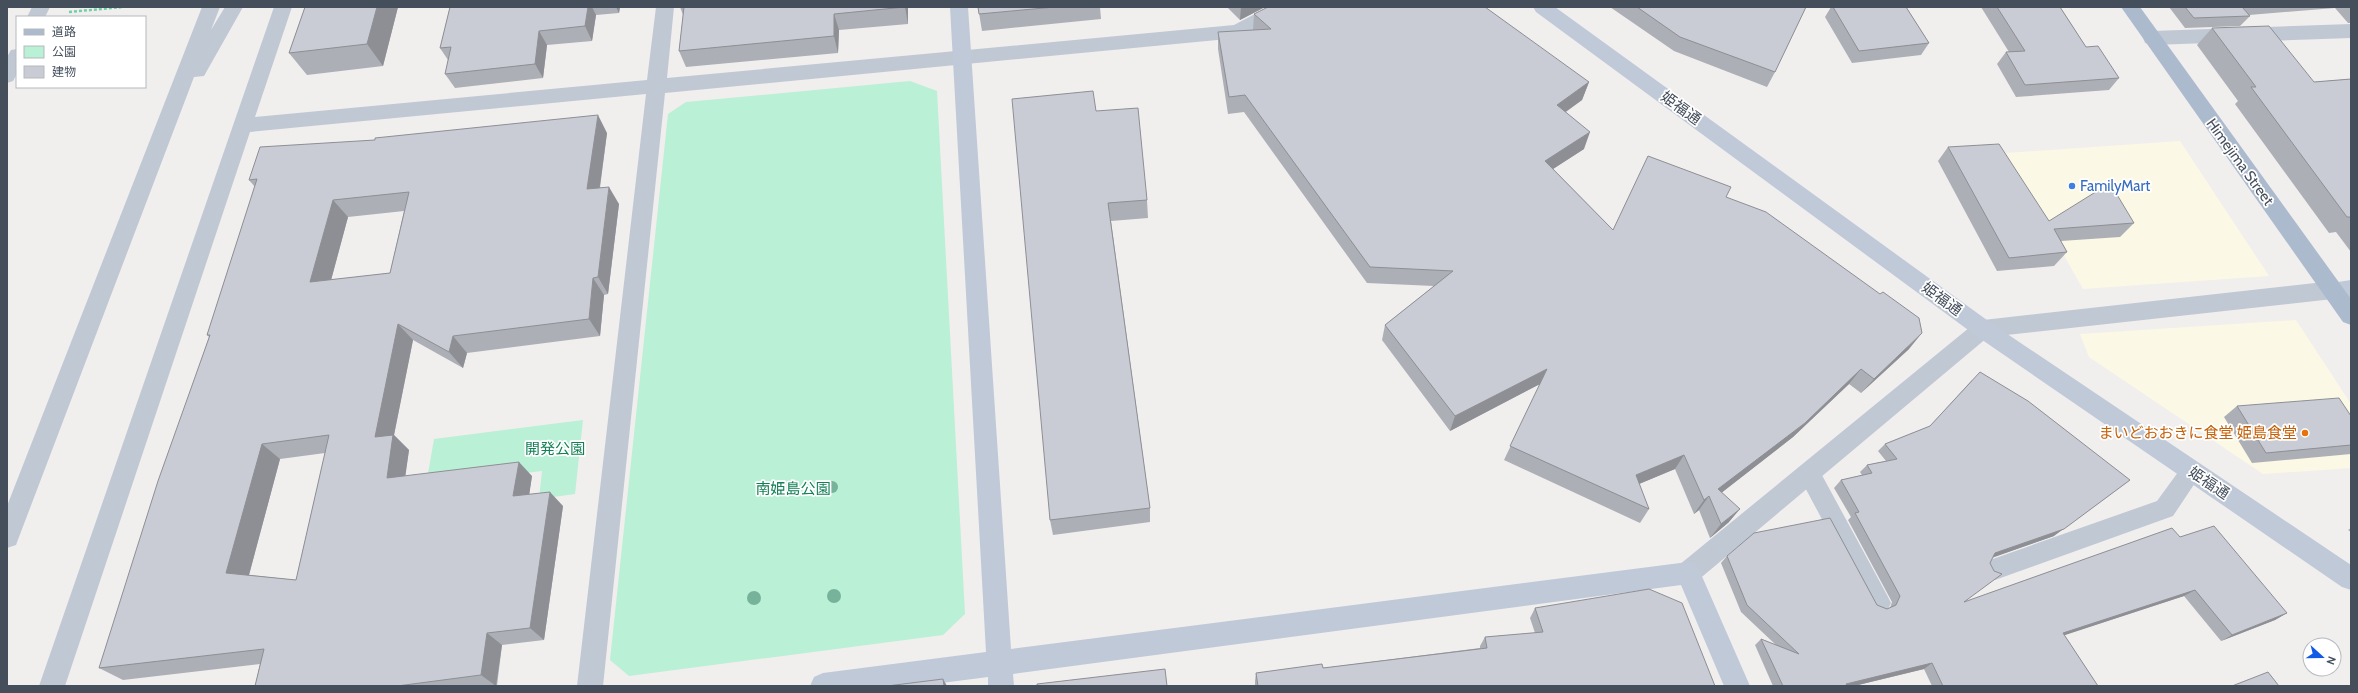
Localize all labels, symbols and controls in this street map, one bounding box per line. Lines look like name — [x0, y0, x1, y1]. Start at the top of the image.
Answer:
legend — [16, 16, 146, 88]
text: 道路 — [52, 24, 76, 39]
text: 公園 — [52, 44, 76, 59]
text: 建物 — [52, 64, 76, 79]
street label: 姫福通 — [1658, 87, 1704, 129]
street label: Himejima Street — [2202, 115, 2278, 209]
place label: FamilyMart — [2080, 177, 2150, 195]
marker: FamilyMart — [2067, 181, 2077, 191]
street label: 姫福通 — [1919, 278, 1965, 320]
place label: まいどおおきに食堂 姫島食堂 — [2099, 424, 2297, 442]
marker: まいどおおきに食堂 姫島食堂 — [2300, 428, 2310, 438]
park label: 開発公園 — [525, 440, 585, 458]
street label: 姫福通 — [2185, 463, 2233, 503]
park label: 南姫島公園 — [755, 480, 831, 498]
north arrow — [2302, 637, 2342, 677]
text: N — [2323, 654, 2339, 667]

